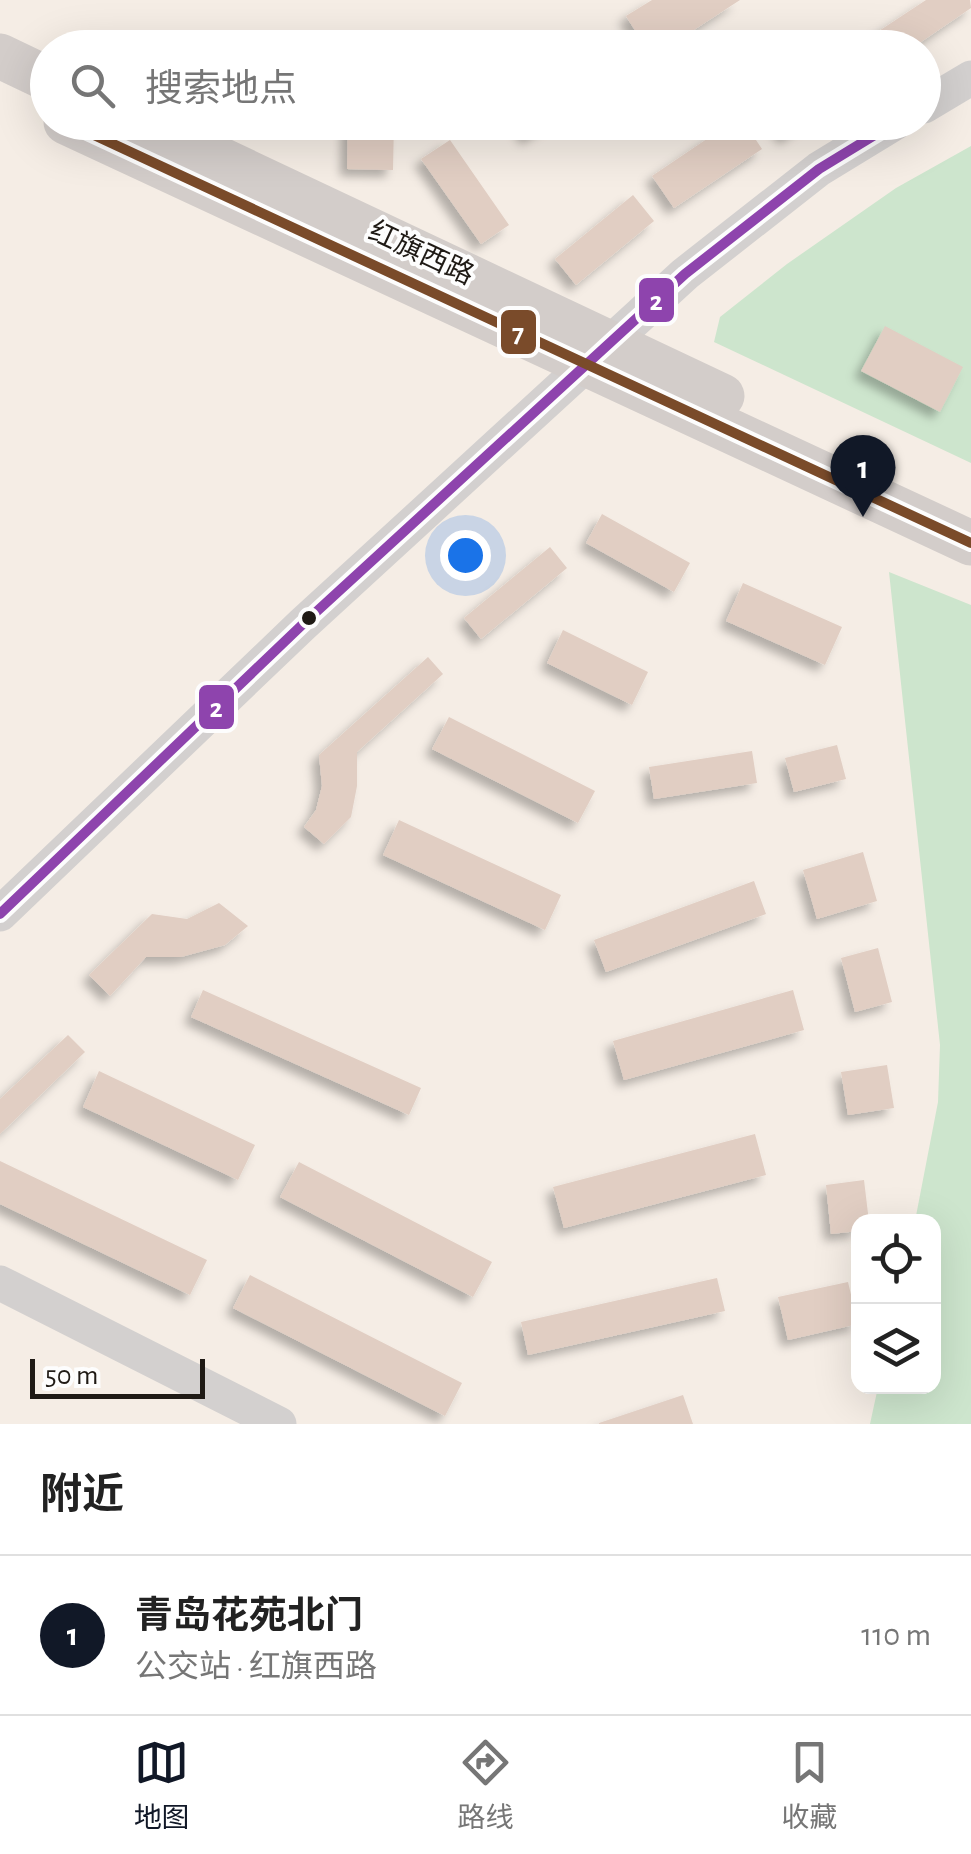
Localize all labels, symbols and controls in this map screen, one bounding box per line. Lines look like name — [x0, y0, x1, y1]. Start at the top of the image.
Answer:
search box — [30, 30, 941, 140]
icon: search — [65, 58, 120, 113]
text: 搜索地点 — [145, 71, 297, 109]
street label: 红旗西路 — [364, 216, 479, 290]
line badge: 2 — [637, 276, 676, 324]
text: 2 — [649, 288, 663, 316]
line badge: 7 — [499, 308, 538, 356]
text: 7 — [512, 320, 524, 348]
pin: 1 — [830, 434, 896, 517]
your location — [440, 530, 491, 581]
unlabelled marker — [299, 608, 319, 628]
line badge: 2 — [197, 683, 236, 731]
text: 2 — [209, 695, 223, 723]
map controls — [851, 1214, 941, 1394]
button: locate — [851, 1214, 941, 1304]
button: layers — [851, 1304, 941, 1394]
scale bar — [30, 1354, 205, 1398]
text: 50 m — [45, 1362, 99, 1390]
text: 附近 — [40, 1474, 124, 1516]
text: 青岛花苑北门 — [135, 1598, 363, 1636]
text: 1 — [67, 1619, 78, 1651]
text: 110 m — [861, 1619, 931, 1651]
text: 公交站 · 红旗西路 — [135, 1651, 377, 1683]
tab: 地图 — [134, 1735, 190, 1836]
tab: 路线 — [457, 1735, 513, 1836]
tab: 收藏 — [781, 1735, 837, 1836]

